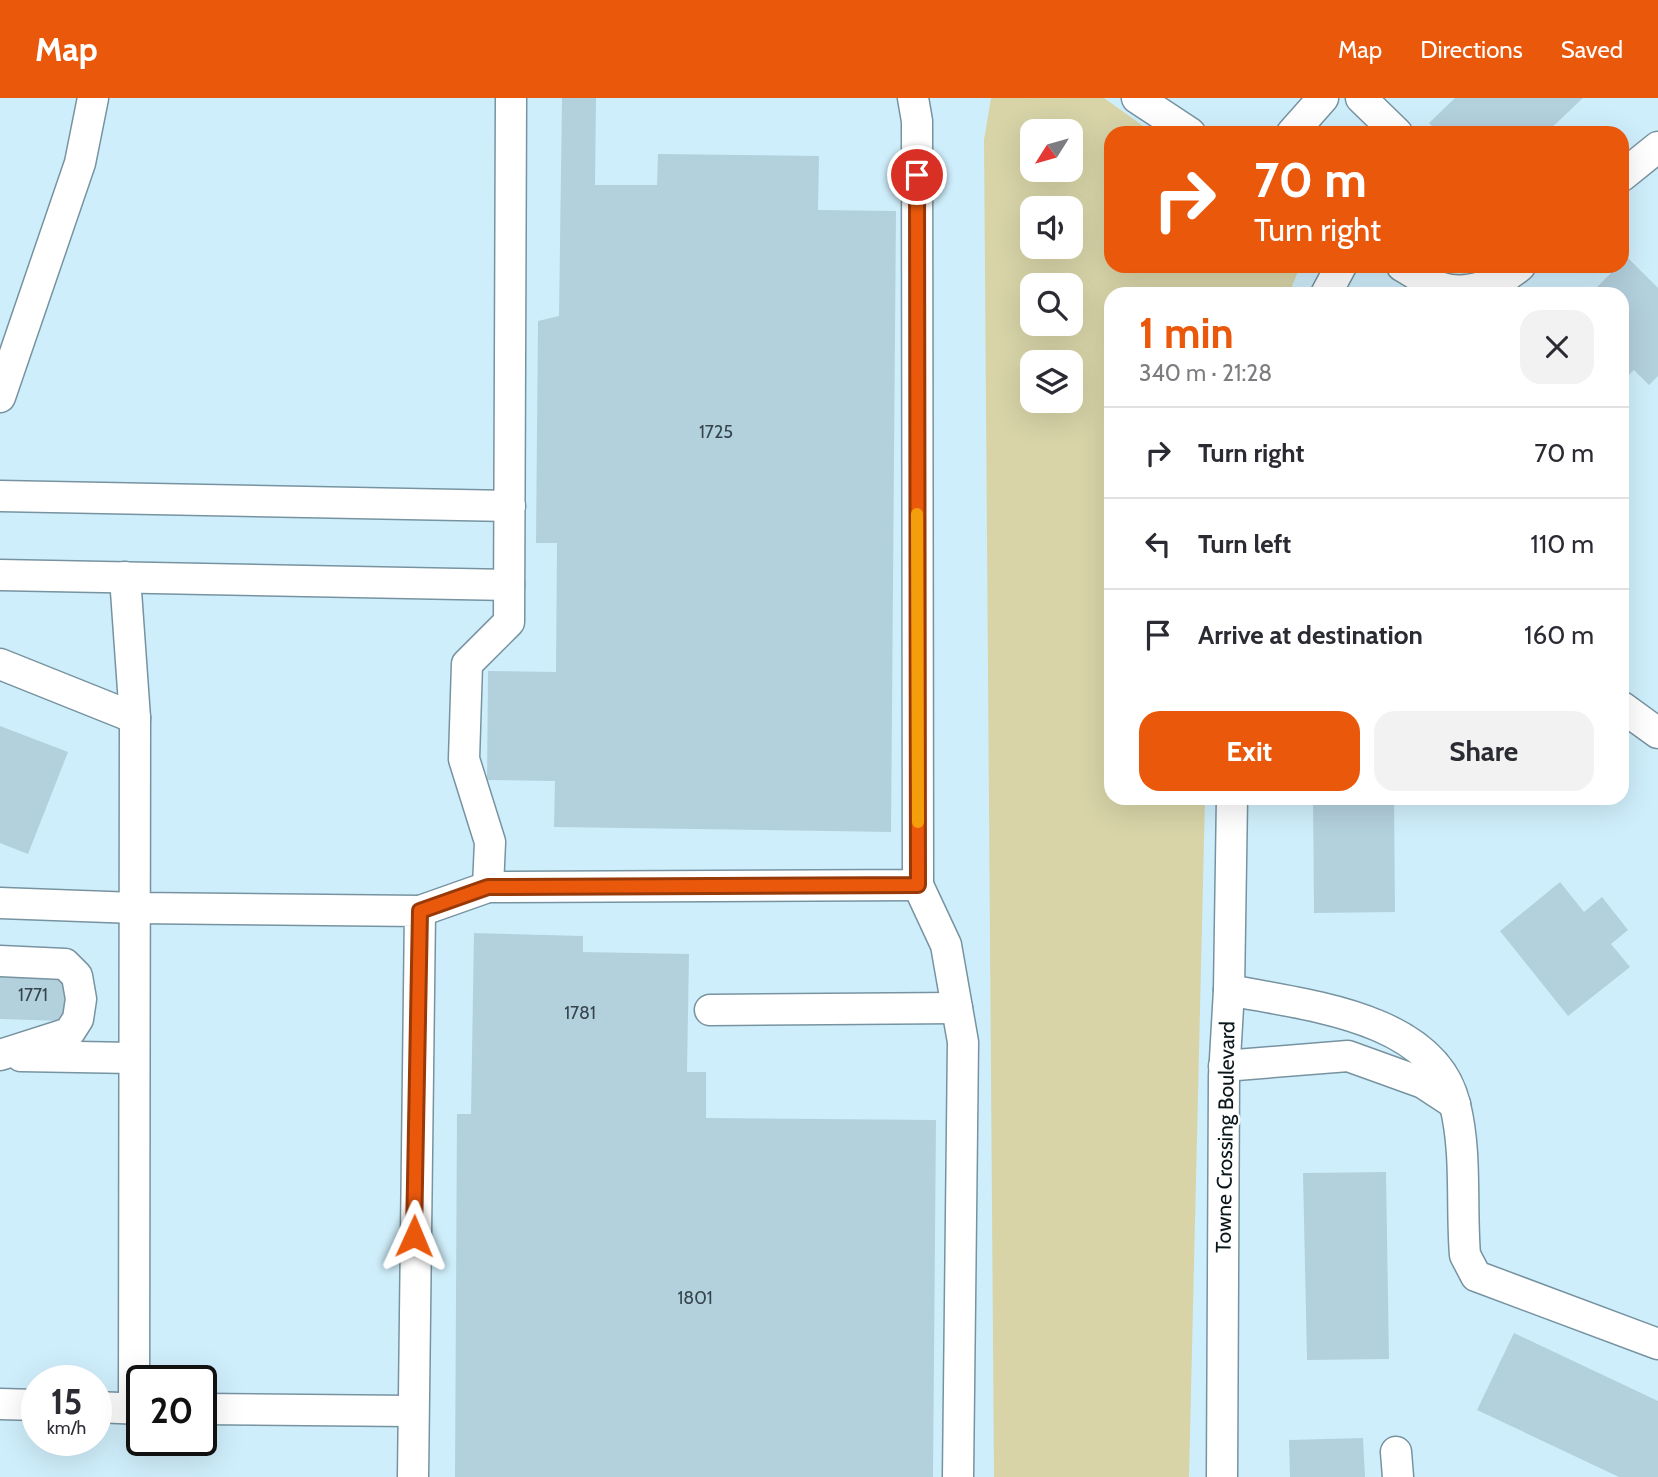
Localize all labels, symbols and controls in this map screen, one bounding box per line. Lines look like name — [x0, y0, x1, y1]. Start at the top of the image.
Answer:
text: Map — [35, 29, 98, 69]
text: Map — [1338, 35, 1382, 64]
text: Directions — [1420, 35, 1523, 64]
text: Saved — [1561, 35, 1623, 64]
north arrow — [1020, 119, 1083, 182]
map controls — [1020, 119, 1083, 413]
pin — [887, 145, 947, 205]
text: 70 m — [1254, 150, 1367, 209]
icon: right — [1139, 154, 1230, 245]
icon: arrive — [898, 156, 936, 194]
button: sound — [1020, 196, 1083, 259]
text: Turn right — [1254, 210, 1381, 249]
button: search — [1020, 273, 1083, 336]
text: 1 min — [1139, 307, 1234, 359]
button: close — [1520, 310, 1594, 384]
button: layers — [1020, 350, 1083, 413]
text: 340 m · 21:28 — [1139, 359, 1272, 387]
house number: 1725 — [699, 421, 733, 443]
icon: right — [1139, 434, 1177, 472]
text: Turn right — [1198, 437, 1304, 469]
text: 70 m — [1534, 437, 1594, 469]
icon: left — [1139, 525, 1177, 563]
text: Turn left — [1198, 528, 1291, 560]
text: 110 m — [1530, 528, 1594, 560]
icon: arrive — [1139, 616, 1177, 654]
text: Arrive at destination — [1198, 619, 1423, 651]
text: 160 m — [1524, 619, 1594, 651]
button: Exit — [1139, 711, 1360, 791]
button: Share — [1374, 711, 1594, 791]
house number: 1771 — [18, 984, 48, 1006]
house number: 1781 — [564, 1002, 596, 1024]
street label: Towne Crossing Boulevard — [1210, 1021, 1240, 1253]
position arrow — [377, 1199, 451, 1273]
house number: 1801 — [677, 1287, 713, 1309]
speed limit sign: 20 — [126, 1365, 217, 1456]
text: 15 — [51, 1380, 82, 1423]
text: km/h — [47, 1417, 86, 1439]

